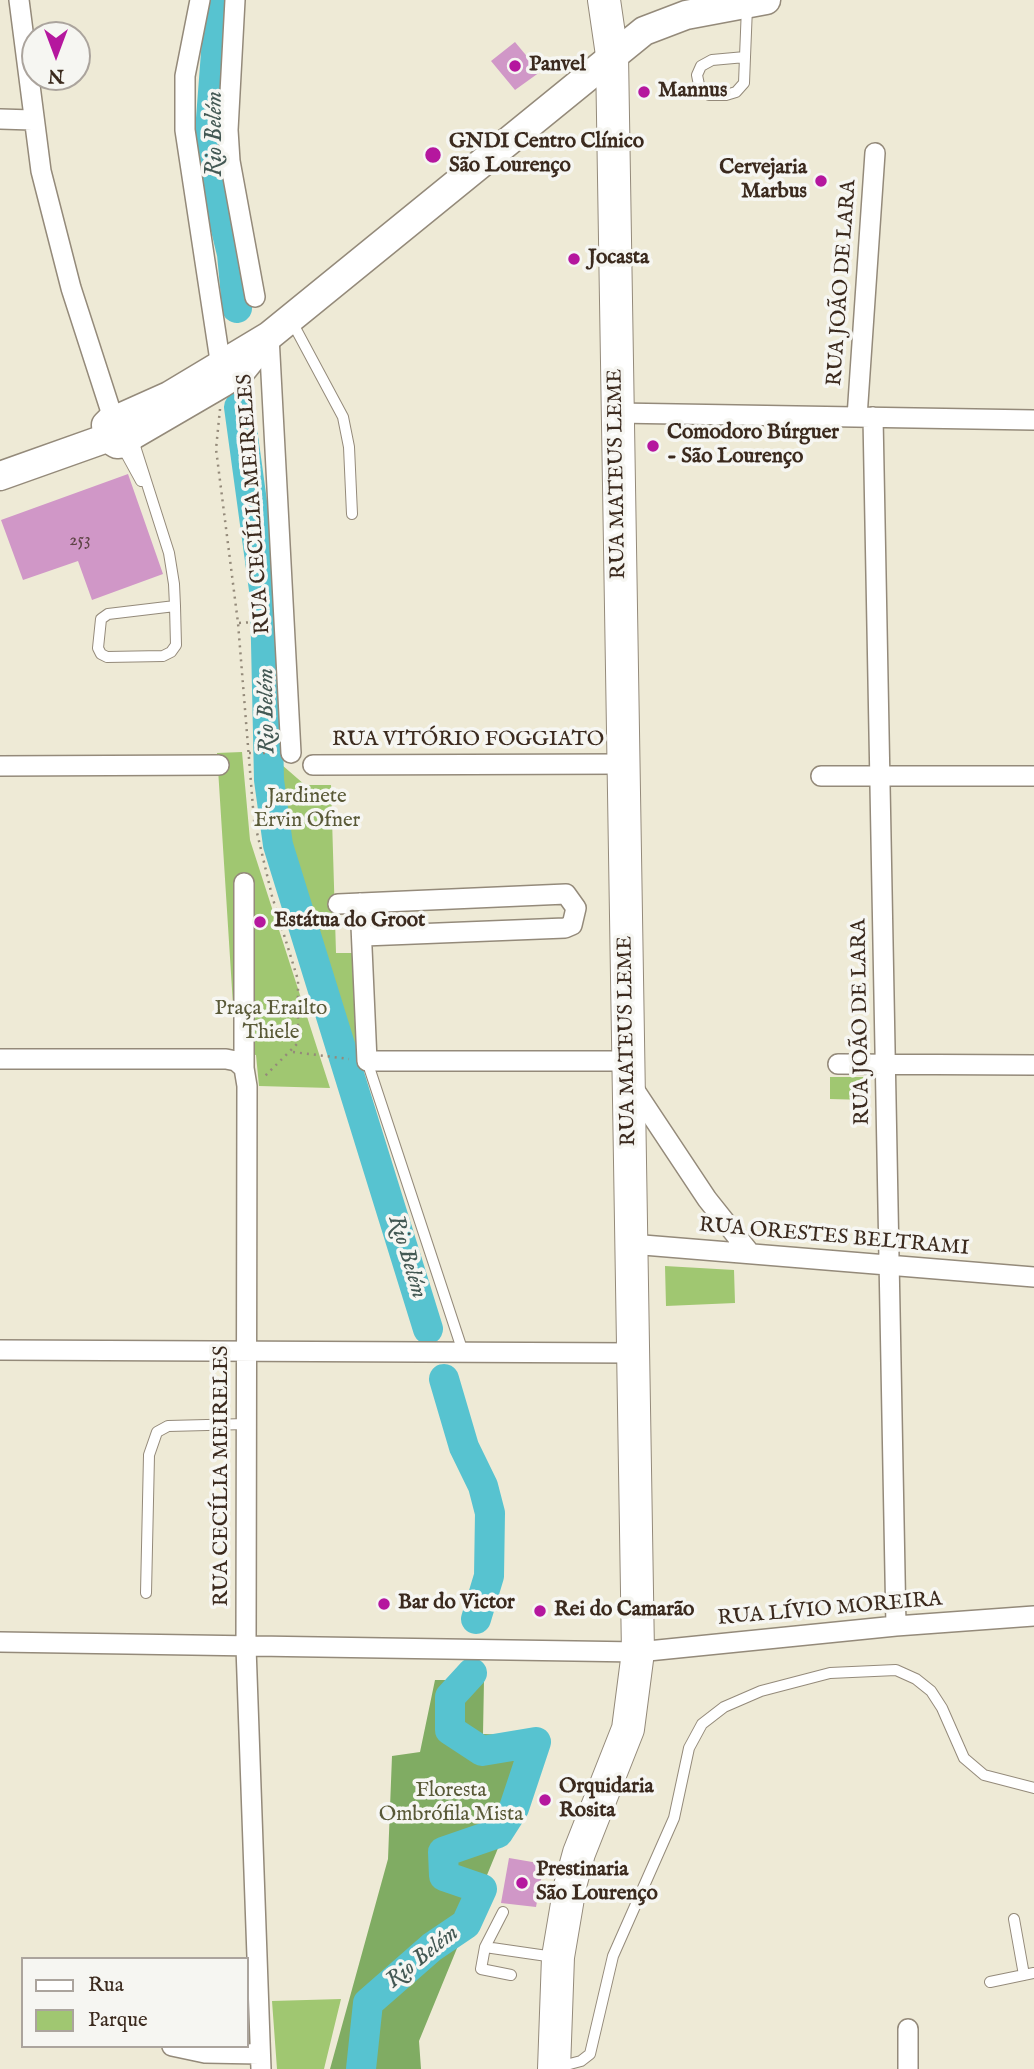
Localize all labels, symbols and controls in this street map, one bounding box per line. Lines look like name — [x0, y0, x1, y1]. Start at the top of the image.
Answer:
north arrow — [21, 21, 91, 91]
place label: Panvel — [529, 53, 586, 79]
marker: Panvel — [507, 58, 523, 74]
text: N — [48, 63, 64, 87]
place label: Mannus — [658, 79, 727, 105]
marker: Mannus — [636, 84, 652, 100]
water label: Rio Belém — [202, 91, 230, 177]
place label: GNDI Centro Clínico São Lourenço — [449, 130, 644, 180]
marker: GNDI Centro Clínico São Lourenço — [423, 145, 443, 165]
place label: Cervejaria Marbus — [719, 156, 807, 206]
marker: Cervejaria Marbus — [813, 173, 829, 189]
street label: RUA JOÃO DE LARA — [823, 179, 863, 387]
place label: Jocasta — [588, 246, 649, 272]
marker: Jocasta — [566, 251, 582, 267]
street label: RUA MATEUS LEME — [604, 369, 632, 579]
street label: RUA CECÍLIA MEIRELES — [233, 373, 277, 635]
place label: Comodoro Búrguer - São Lourenço — [667, 421, 839, 471]
marker: Comodoro Búrguer - São Lourenço — [645, 438, 661, 454]
house number: 253 — [69, 530, 91, 552]
water label: Rio Belém — [253, 668, 283, 754]
street label: RUA VITÓRIO FOGGIATO — [332, 728, 604, 754]
park label: Jardinete Ervin Ofner — [254, 785, 360, 835]
place label: Estátua do Groot — [274, 909, 425, 935]
marker: Estátua do Groot — [252, 914, 268, 930]
street label: RUA JOÃO DE LARA — [848, 918, 876, 1126]
street label: RUA MATEUS LEME — [614, 936, 642, 1146]
park label: Praça Erailto Thiele — [215, 997, 327, 1047]
water label: Rio Belém — [380, 1212, 432, 1302]
street label: RUA ORESTES BELTRAMI — [698, 1214, 970, 1262]
street label: RUA CECÍLIA MEIRELES — [210, 1345, 236, 1607]
street label: RUA LÍVIO MOREIRA — [717, 1588, 943, 1632]
place label: Bar do Victor — [398, 1591, 515, 1617]
marker: Bar do Victor — [376, 1596, 392, 1612]
place label: Rei do Camarão — [554, 1598, 694, 1624]
marker: Rei do Camarão — [532, 1603, 548, 1619]
place label: Orquidaria Rosita — [559, 1775, 654, 1825]
park label: Floresta Ombrófila Mista — [379, 1779, 523, 1829]
marker: Orquidaria Rosita — [537, 1792, 553, 1808]
place label: Prestinaria São Lourenço — [536, 1858, 658, 1908]
marker: Prestinaria São Lourenço — [514, 1875, 530, 1891]
water label: Rio Belém — [381, 1920, 465, 1996]
legend — [21, 1957, 248, 2048]
text: Rua — [88, 1972, 124, 1999]
text: Parque — [88, 2007, 148, 2034]

